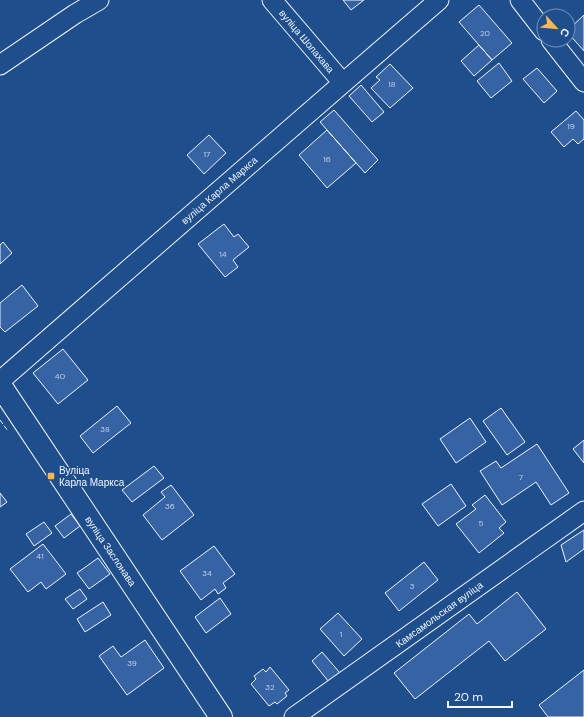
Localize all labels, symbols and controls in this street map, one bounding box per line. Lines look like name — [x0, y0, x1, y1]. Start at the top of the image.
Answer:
street label: вуліца Шолахава — [276, 7, 337, 76]
north arrow — [536, 8, 576, 48]
text: С — [557, 26, 573, 39]
house number: 20 — [480, 28, 491, 38]
house number: 18 — [388, 79, 396, 89]
house number: 19 — [567, 121, 575, 131]
house number: 17 — [204, 149, 210, 159]
street label: вуліца Карла Маркса — [178, 153, 261, 227]
house number: 16 — [323, 154, 331, 164]
house number: 14 — [219, 249, 227, 259]
house number: 40 — [55, 371, 66, 381]
house number: 38 — [100, 424, 110, 434]
place label: Вуліца Карла Маркса — [59, 464, 125, 489]
marker: Вуліца Карла Маркса — [46, 471, 56, 481]
house number: 7 — [519, 472, 523, 482]
house number: 36 — [165, 501, 175, 511]
street label: вуліца Заслонава — [82, 514, 139, 589]
house number: 5 — [479, 518, 484, 528]
house number: 41 — [36, 551, 44, 561]
house number: 34 — [202, 568, 212, 578]
street label: Камсамольская вуліца — [393, 578, 486, 650]
house number: 3 — [410, 581, 415, 591]
house number: 1 — [340, 629, 342, 639]
house number: 39 — [127, 658, 137, 668]
house number: 32 — [265, 682, 275, 692]
scale bar — [448, 683, 512, 709]
text: 20 m — [454, 689, 483, 705]

